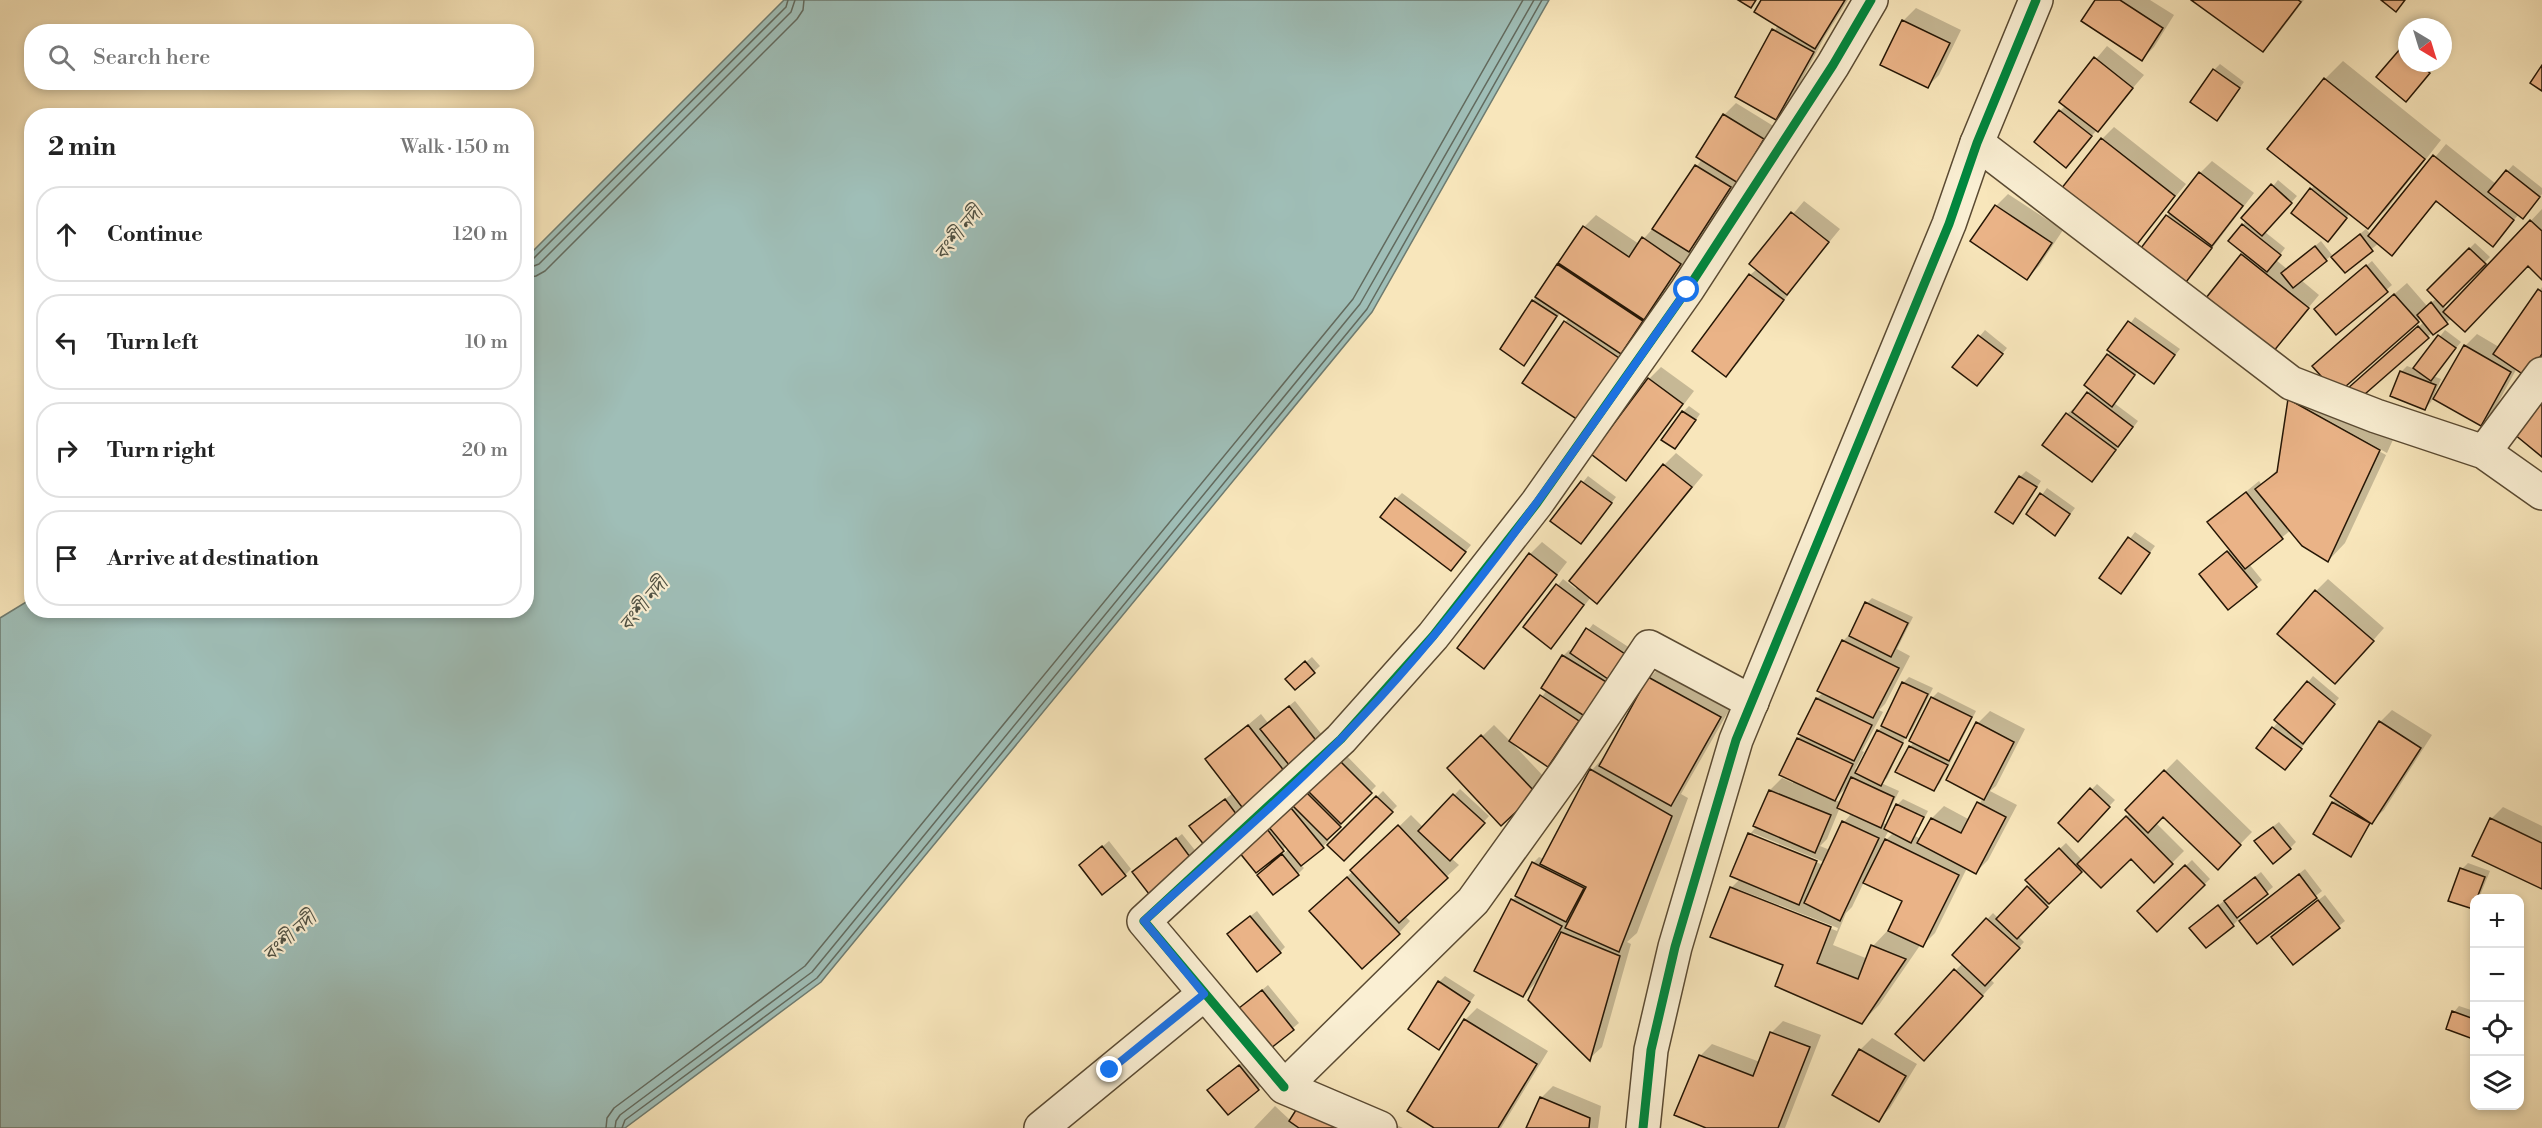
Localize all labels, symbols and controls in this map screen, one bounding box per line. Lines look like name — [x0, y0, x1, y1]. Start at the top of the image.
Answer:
north arrow — [2398, 18, 2452, 72]
search box — [24, 24, 534, 90]
icon: search — [45, 41, 78, 74]
text: Search here — [93, 44, 210, 71]
text: 2 min — [48, 131, 116, 163]
text: Walk · 150 m — [401, 135, 510, 160]
water label: বংশী নদী — [929, 200, 990, 266]
icon: ahead — [50, 218, 83, 251]
text: Continue — [107, 221, 203, 248]
text: 120 m — [453, 222, 508, 247]
route start — [1673, 276, 1699, 302]
icon: left — [50, 326, 83, 359]
text: Turn left — [107, 329, 198, 356]
text: 10 m — [465, 330, 508, 355]
icon: right — [50, 434, 83, 467]
text: Turn right — [107, 437, 215, 464]
text: 20 m — [462, 438, 508, 463]
icon: arrive — [50, 542, 83, 575]
text: Arrive at destination — [107, 545, 319, 572]
water label: বংশী নদী — [614, 571, 675, 637]
map controls — [2470, 894, 2524, 1110]
button: + — [2470, 894, 2524, 948]
water label: বংশী নদী — [258, 905, 323, 967]
button: − — [2470, 948, 2524, 1002]
button: locate — [2470, 1002, 2524, 1056]
route end — [1096, 1056, 1122, 1082]
button: layers — [2470, 1056, 2524, 1110]

